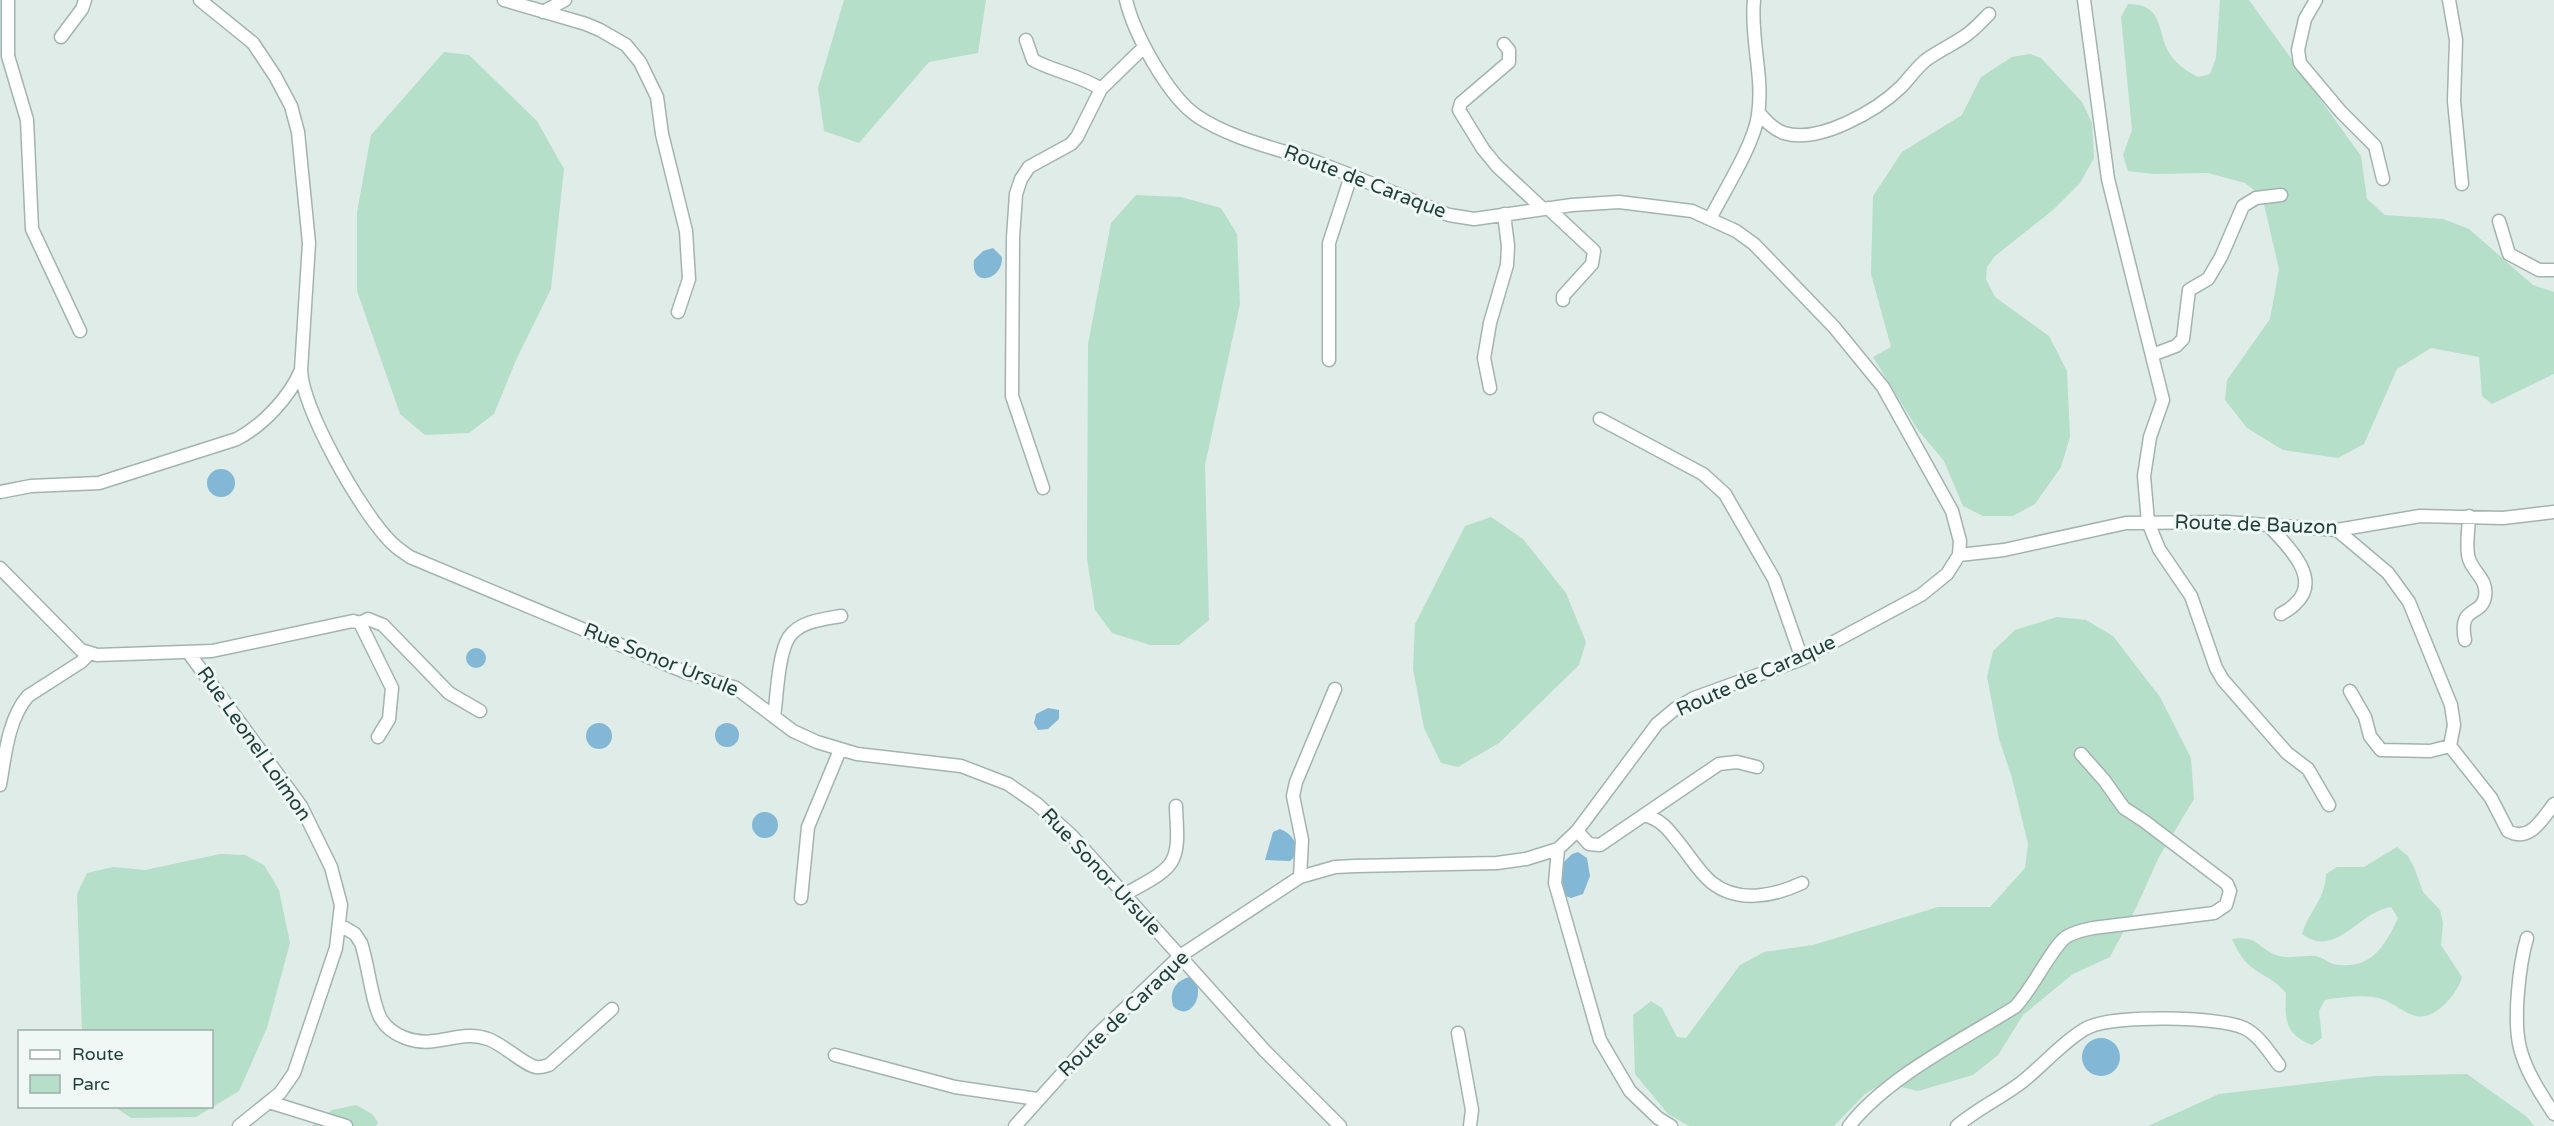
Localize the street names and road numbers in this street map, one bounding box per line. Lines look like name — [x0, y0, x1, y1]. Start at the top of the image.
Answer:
street label: Route de Caraque — [1280, 140, 1450, 224]
street label: Route de Bauzon — [2174, 510, 2338, 540]
street label: Rue Sonor Ursule — [580, 618, 742, 702]
street label: Route de Caraque — [1673, 630, 1839, 722]
street label: Rue Leonel Loimon — [192, 662, 316, 826]
street label: Rue Sonor Ursule — [1036, 803, 1166, 941]
street label: Route de Caraque — [1054, 946, 1194, 1082]

